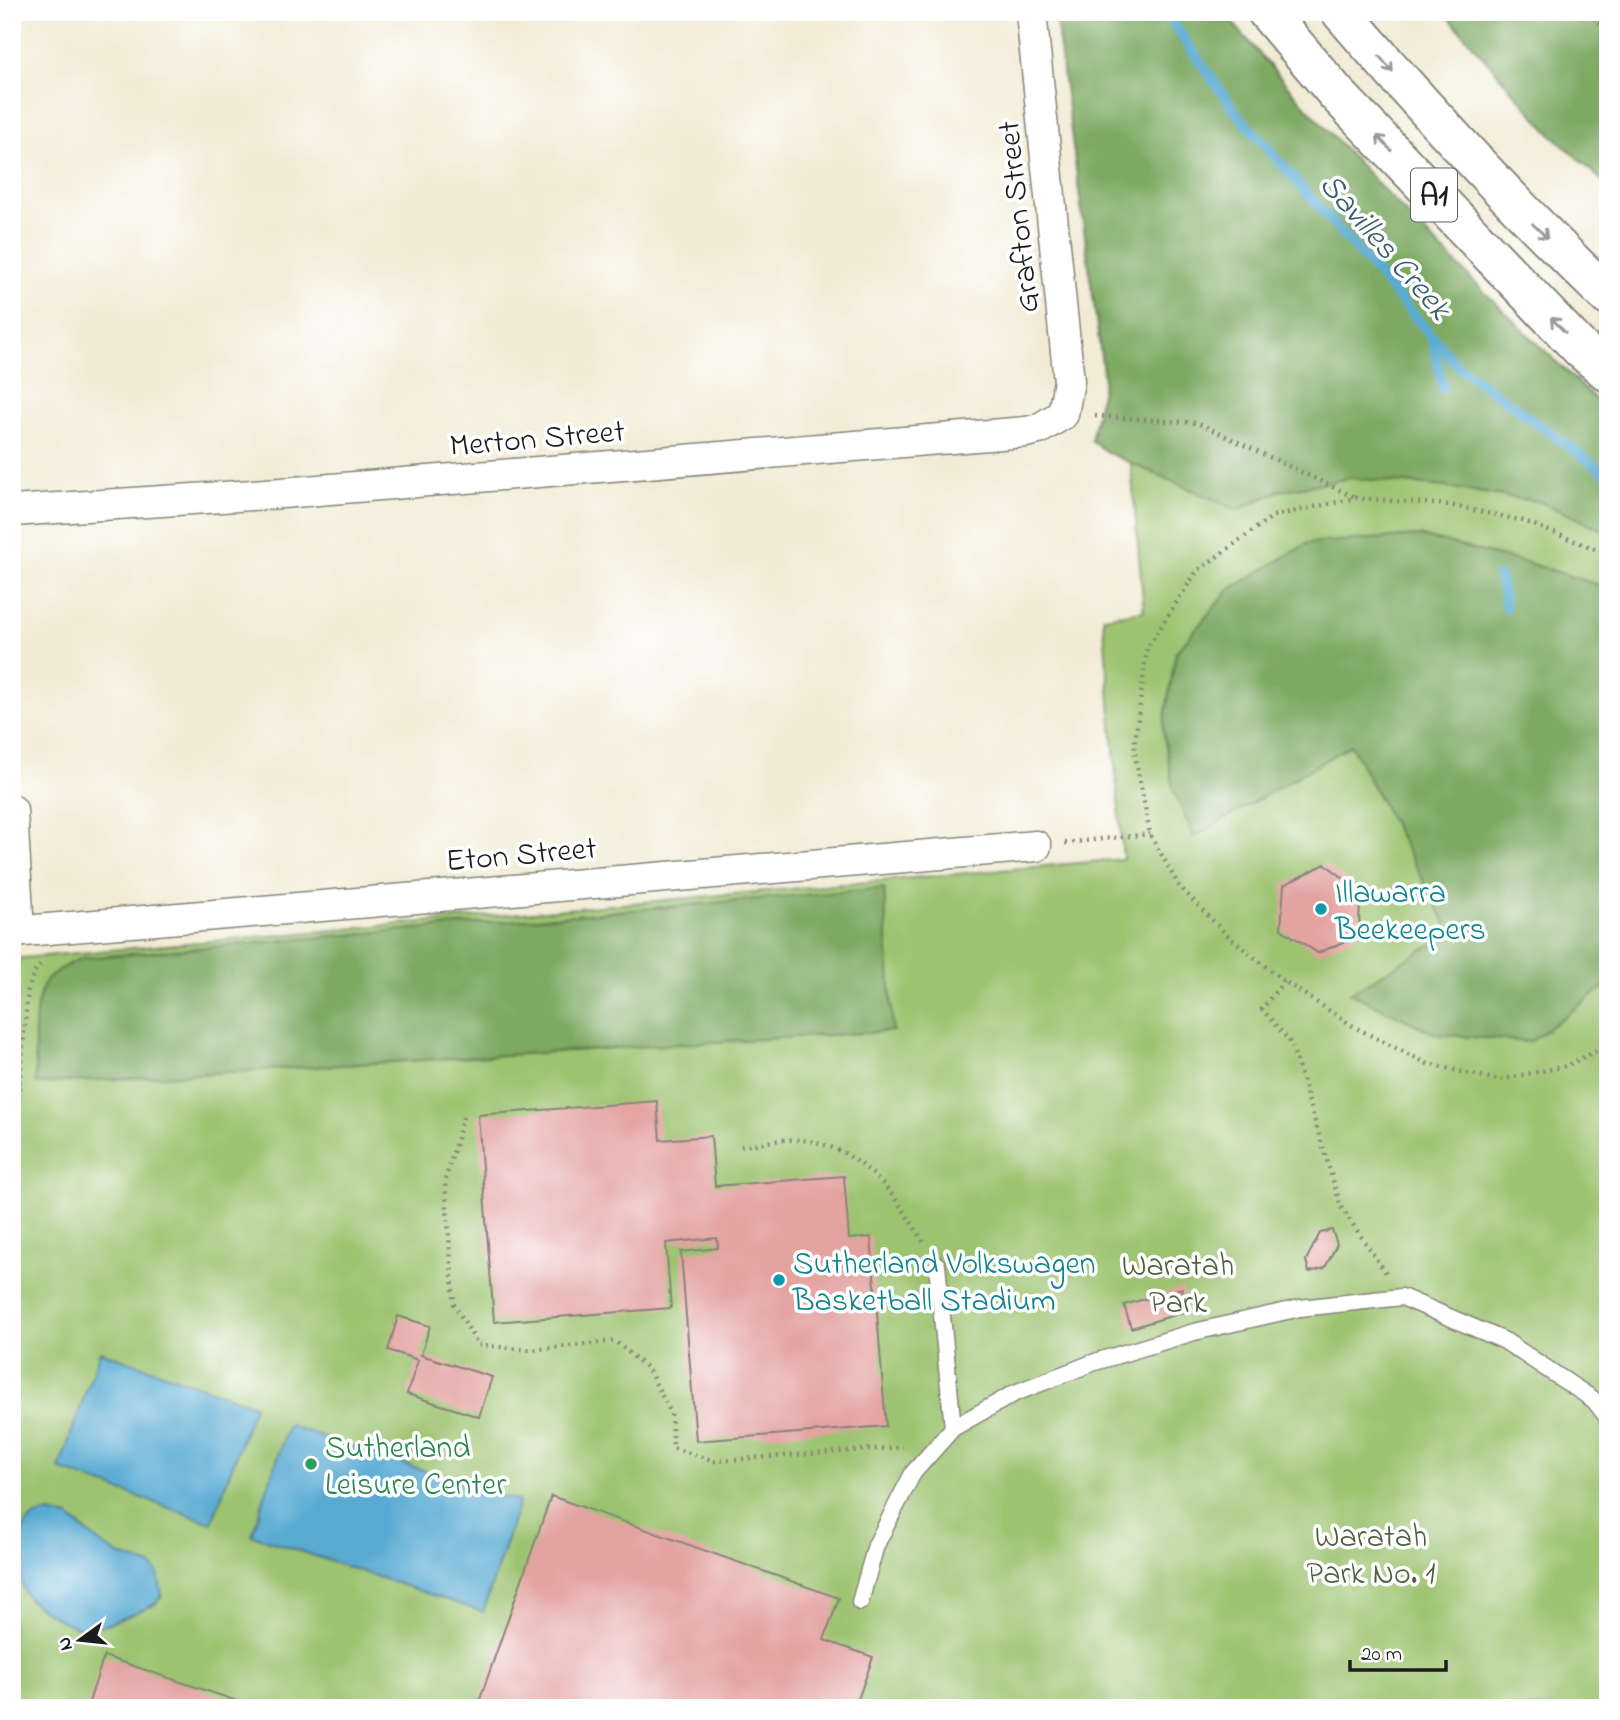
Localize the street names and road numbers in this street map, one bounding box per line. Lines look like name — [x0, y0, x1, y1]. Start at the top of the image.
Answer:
street label: Grafton Street — [987, 118, 1054, 315]
road number: A1 — [1411, 168, 1457, 222]
street label: Merton Street — [448, 409, 627, 472]
street label: Eton Street — [444, 826, 599, 886]

